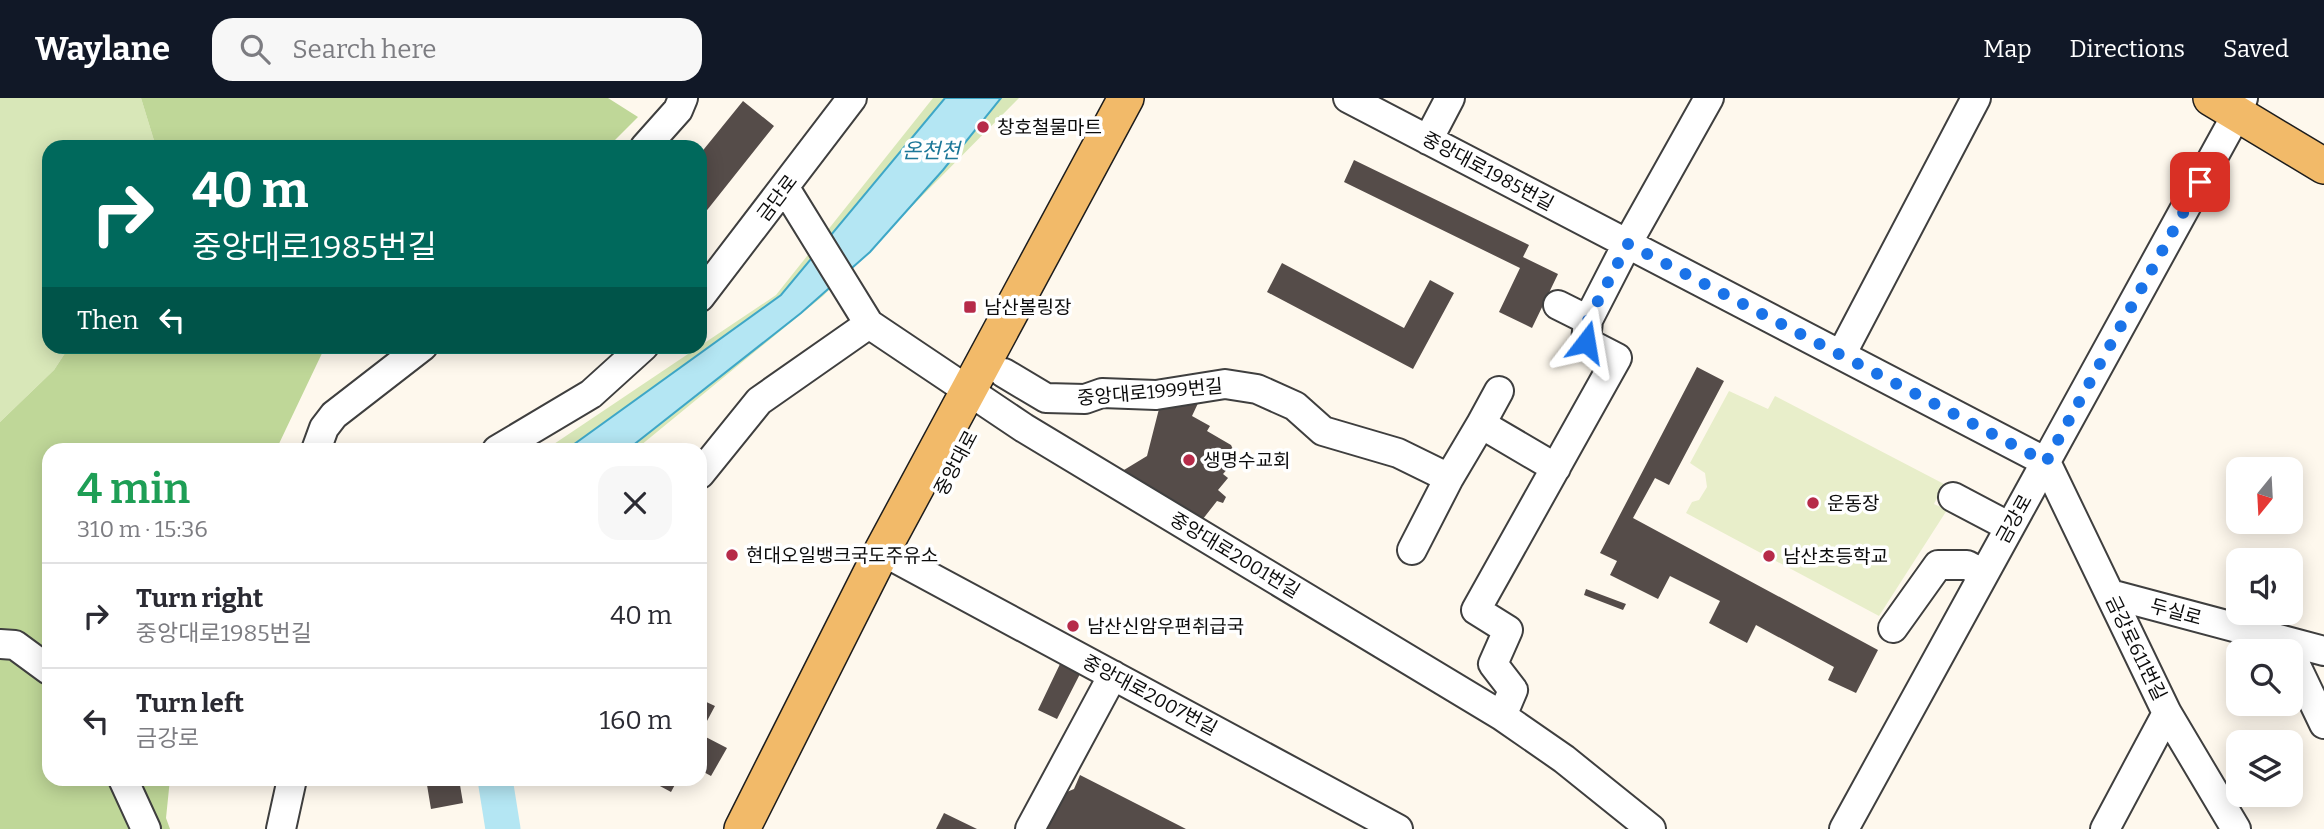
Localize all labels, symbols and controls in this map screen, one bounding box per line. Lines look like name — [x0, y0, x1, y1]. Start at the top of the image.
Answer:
search box — [212, 18, 702, 81]
text: Waylane — [35, 29, 170, 69]
icon: search — [236, 30, 274, 68]
text: Search here — [292, 34, 437, 65]
text: Map — [1983, 35, 2032, 63]
text: Directions — [2070, 35, 2185, 63]
text: Saved — [2223, 35, 2289, 63]
place label: 창호철물마트 — [997, 116, 1102, 139]
marker: 창호철물마트 — [975, 119, 991, 135]
street label: 중앙대로1985번길 — [1418, 127, 1558, 215]
water label: 온천천 — [902, 138, 963, 164]
pin — [2170, 152, 2230, 212]
text: 40 m — [192, 161, 309, 220]
icon: arrive — [2181, 163, 2219, 201]
icon: right — [77, 168, 168, 259]
street label: 금단로 — [752, 170, 802, 226]
text: 중앙대로1985번길 — [192, 228, 437, 266]
place label: 남산볼링장 — [984, 296, 1071, 319]
marker: 남산볼링장 — [962, 299, 978, 315]
icon: left — [153, 301, 191, 339]
text: Then — [77, 305, 139, 336]
position arrow — [1549, 305, 1623, 379]
street label: 중앙대로1999번길 — [1076, 374, 1224, 410]
street label: 중앙대로 — [929, 427, 983, 499]
place label: 생명수교회 — [1203, 449, 1290, 472]
marker: 생명수교회 — [1181, 452, 1197, 468]
north arrow — [2226, 457, 2303, 534]
map controls — [2226, 457, 2303, 807]
text: 4 min — [77, 464, 190, 514]
button: close — [598, 466, 672, 540]
street label: 금강로 — [1991, 490, 2037, 548]
place label: 운동장 — [1827, 492, 1879, 515]
marker: 운동장 — [1805, 495, 1821, 511]
street label: 중앙대로2001번길 — [1166, 507, 1304, 603]
text: 310 m · 15:36 — [77, 515, 208, 543]
place label: 현대오일뱅크국도주유소 — [746, 544, 938, 567]
place label: 남산초등학교 — [1783, 545, 1888, 568]
marker: 현대오일뱅크국도주유소 — [724, 547, 740, 563]
marker: 남산초등학교 — [1761, 548, 1777, 564]
button: sound — [2226, 548, 2303, 625]
text: Turn right — [136, 583, 263, 614]
street label: 금강로611번길 — [2101, 592, 2171, 704]
street label: 두실로 — [2148, 594, 2204, 630]
icon: right — [77, 597, 115, 635]
text: 40 m — [610, 600, 672, 631]
place label: 남산신암우편취급국 — [1087, 615, 1244, 638]
marker: 남산신암우편취급국 — [1065, 618, 1081, 634]
text: 중앙대로1985번길 — [136, 619, 312, 647]
button: search — [2226, 639, 2303, 716]
street label: 중앙대로2007번길 — [1079, 650, 1221, 740]
text: Turn left — [136, 688, 244, 719]
icon: left — [77, 702, 115, 740]
text: 160 m — [600, 705, 672, 736]
text: 금강로 — [136, 724, 199, 752]
button: layers — [2226, 730, 2303, 807]

